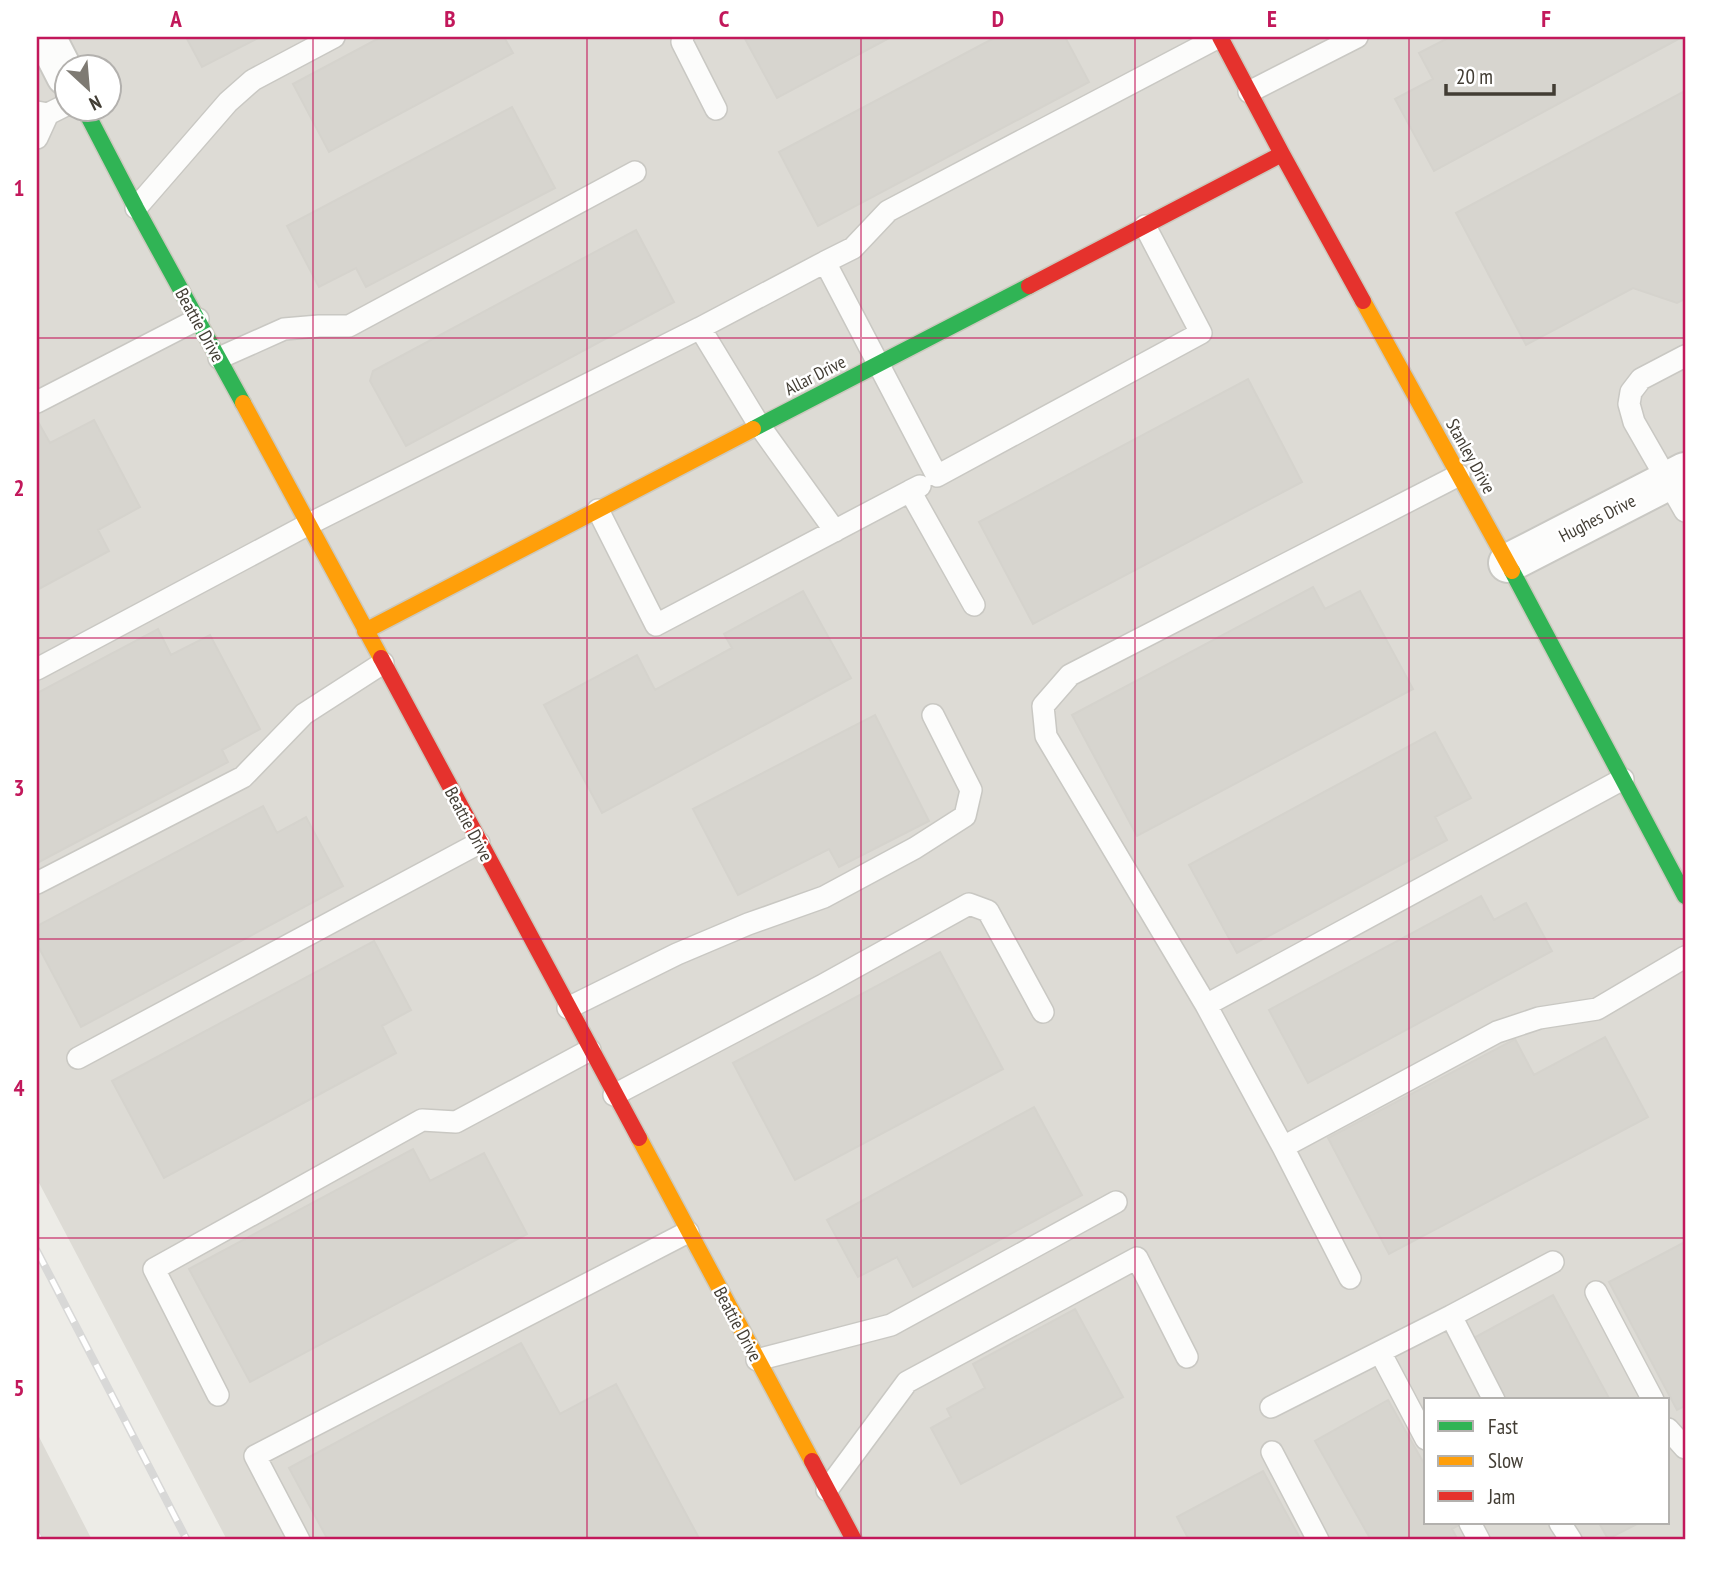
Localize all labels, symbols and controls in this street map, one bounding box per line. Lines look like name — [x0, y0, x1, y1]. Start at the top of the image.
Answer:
text: A — [169, 4, 182, 33]
text: B — [444, 4, 456, 33]
text: C — [719, 4, 730, 33]
text: D — [992, 4, 1004, 33]
text: E — [1267, 4, 1277, 33]
text: F — [1541, 4, 1551, 33]
north arrow — [52, 52, 122, 122]
scale bar — [1446, 52, 1554, 96]
text: 20 m — [1456, 63, 1493, 90]
text: N — [86, 90, 105, 116]
text: 1 — [14, 173, 25, 202]
street label: Beattie Drive — [170, 284, 230, 366]
street label: Allar Drive — [781, 350, 849, 400]
street label: Stanley Drive — [1441, 415, 1501, 497]
text: 2 — [14, 473, 25, 502]
street label: Hughes Drive — [1555, 489, 1639, 547]
text: 3 — [14, 773, 25, 802]
street label: Beattie Drive — [440, 783, 498, 865]
text: 4 — [14, 1073, 25, 1102]
street label: Beattie Drive — [709, 1283, 767, 1365]
text: 5 — [14, 1373, 25, 1402]
legend — [1424, 1398, 1670, 1524]
text: Fast — [1488, 1413, 1518, 1440]
text: Slow — [1488, 1447, 1524, 1474]
text: Jam — [1487, 1483, 1515, 1510]

